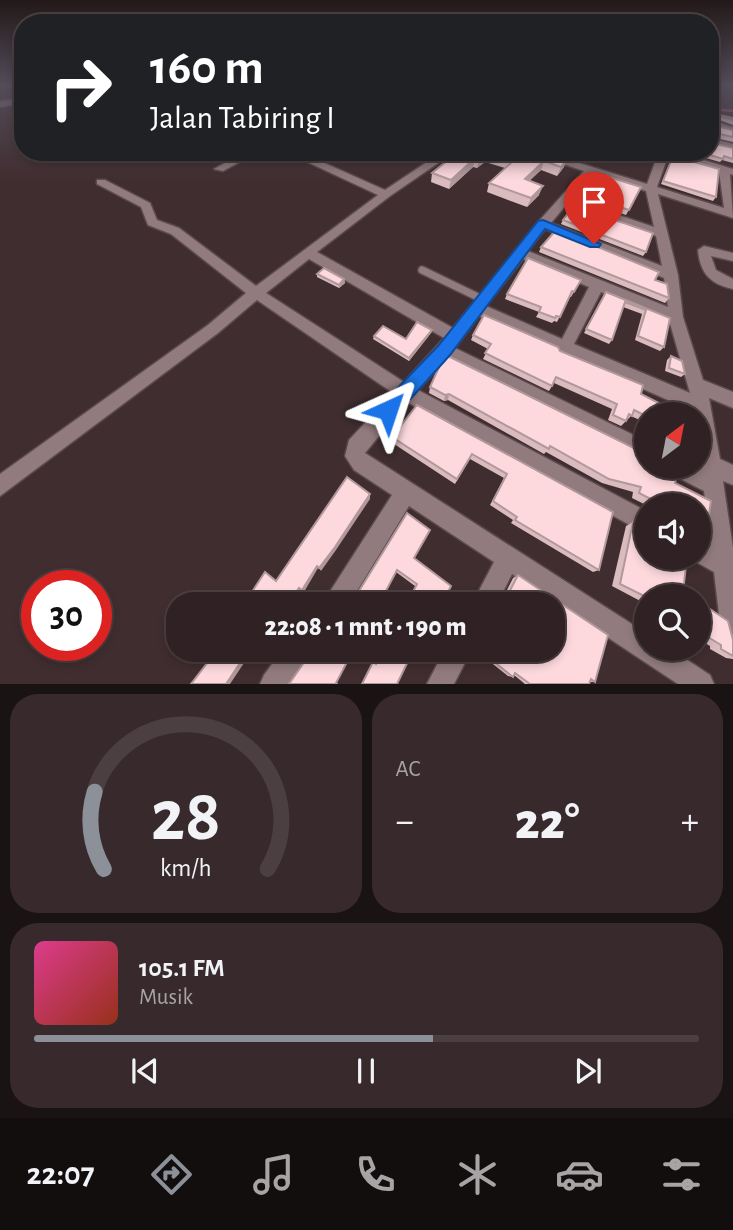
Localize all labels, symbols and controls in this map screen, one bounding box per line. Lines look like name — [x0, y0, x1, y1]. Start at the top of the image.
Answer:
icon: right — [35, 42, 126, 133]
text: 160 m — [150, 44, 264, 93]
text: Jalan Tabiring I — [150, 102, 335, 134]
pin — [564, 172, 624, 244]
icon: arrive — [575, 183, 613, 221]
position arrow — [351, 373, 425, 447]
north arrow — [634, 402, 710, 480]
map controls — [634, 402, 711, 661]
button: sound — [634, 493, 711, 570]
speed limit sign: 30 — [21, 570, 112, 661]
button: search — [634, 584, 711, 661]
text: 22:08 · 1 mnt · 190 m — [264, 614, 467, 640]
text: AC — [396, 758, 420, 781]
text: 28 — [151, 782, 221, 855]
text: 22° — [515, 796, 580, 848]
text: − — [396, 803, 414, 841]
text: + — [681, 803, 699, 841]
text: km/h — [160, 856, 212, 881]
text: 105.1 FM — [139, 955, 225, 981]
text: Musik — [139, 986, 193, 1009]
icon: previous — [126, 1052, 164, 1090]
icon: pause — [347, 1052, 385, 1090]
icon: next — [569, 1052, 607, 1090]
icon: directions — [147, 1150, 196, 1199]
icon: music — [249, 1150, 298, 1199]
icon: phone — [351, 1150, 400, 1199]
icon: climate — [453, 1150, 502, 1199]
icon: car — [555, 1150, 604, 1199]
icon: filters — [657, 1150, 706, 1199]
text: 22:07 — [27, 1158, 94, 1190]

